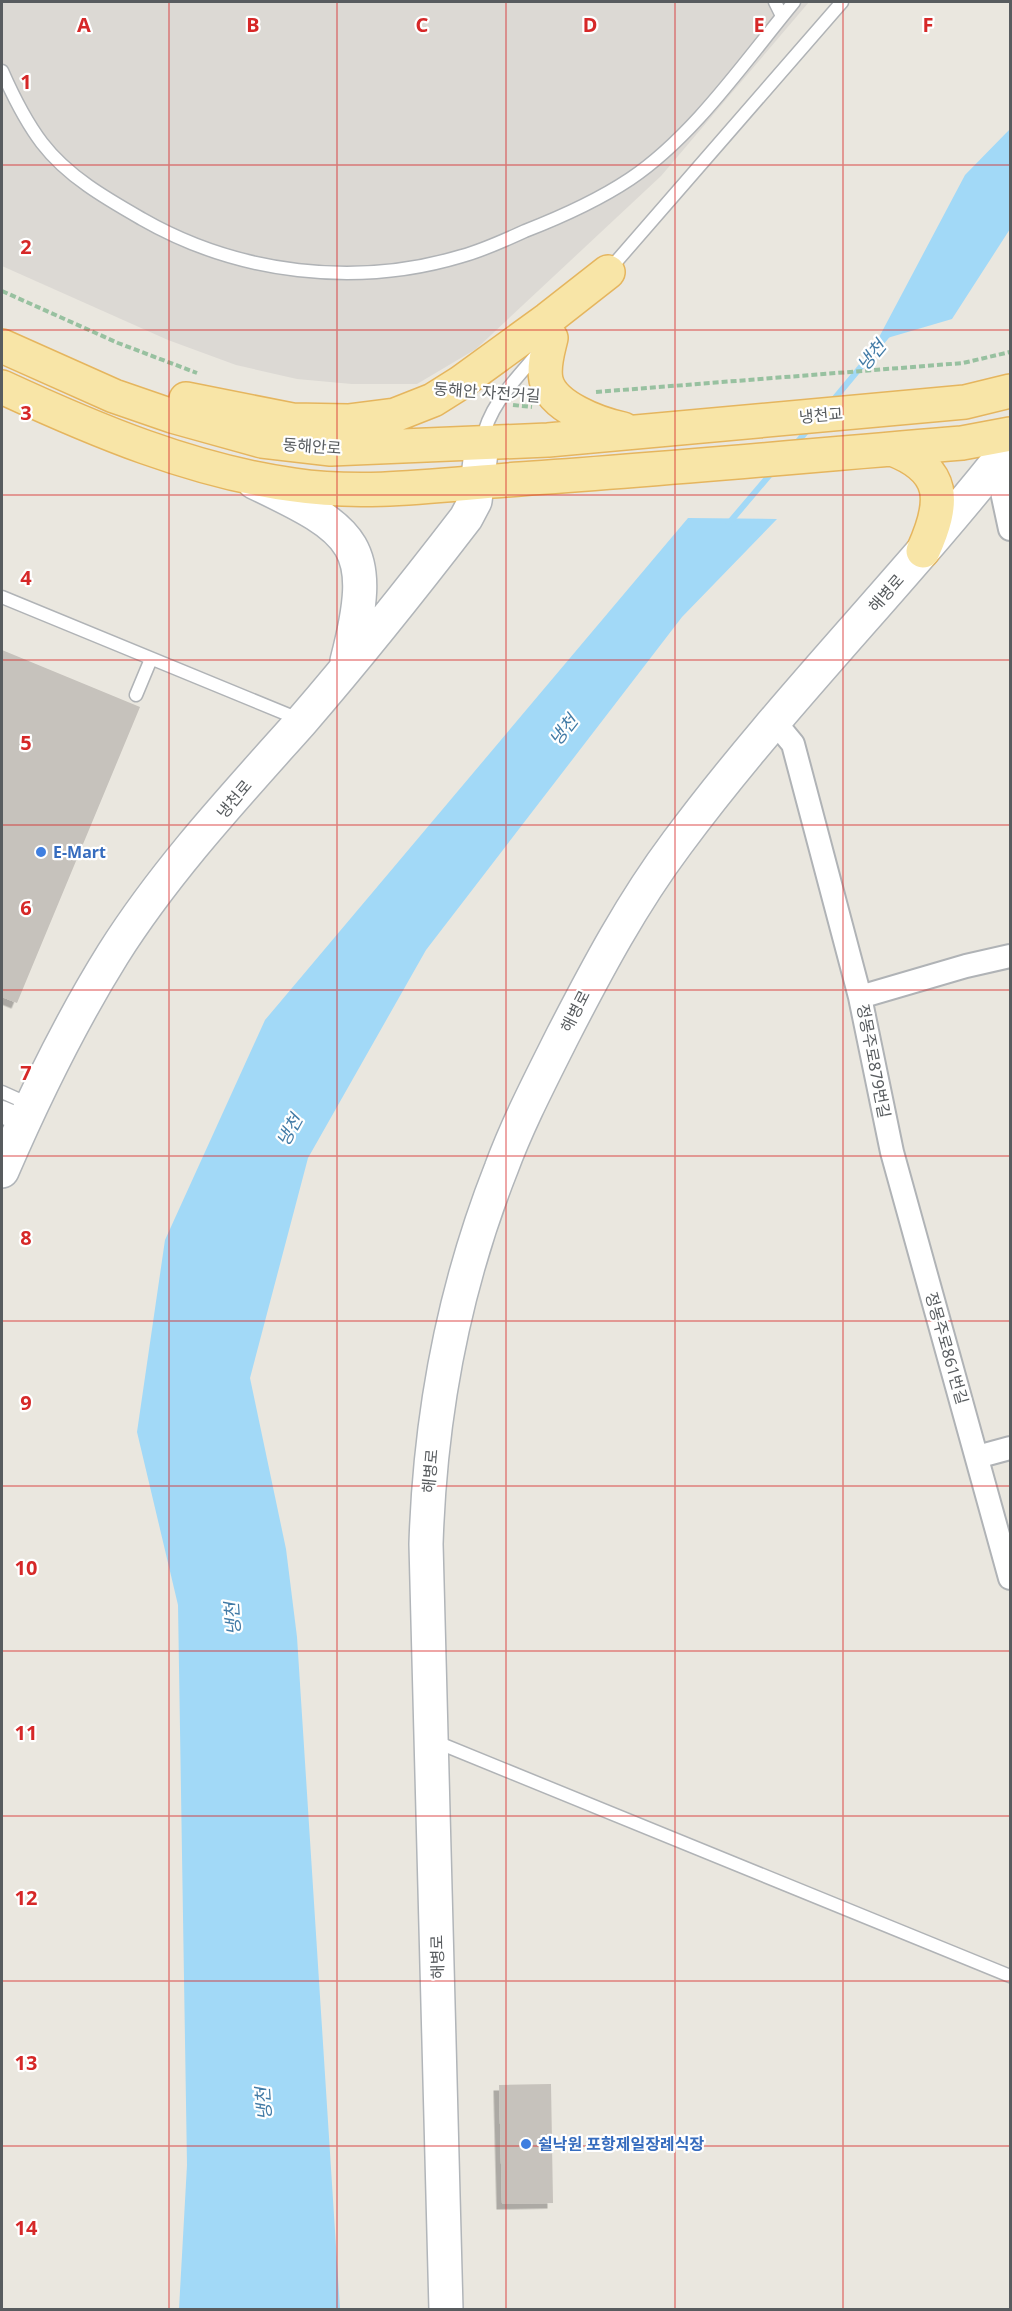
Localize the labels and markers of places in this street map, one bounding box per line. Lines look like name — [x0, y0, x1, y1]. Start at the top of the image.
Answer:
place label: E-Mart — [53, 841, 106, 863]
marker: E-Mart — [34, 845, 48, 859]
place label: 쉴낙원 포항제일장례식장 — [538, 2133, 704, 2155]
marker: 쉴낙원 포항제일장례식장 — [519, 2137, 533, 2151]

